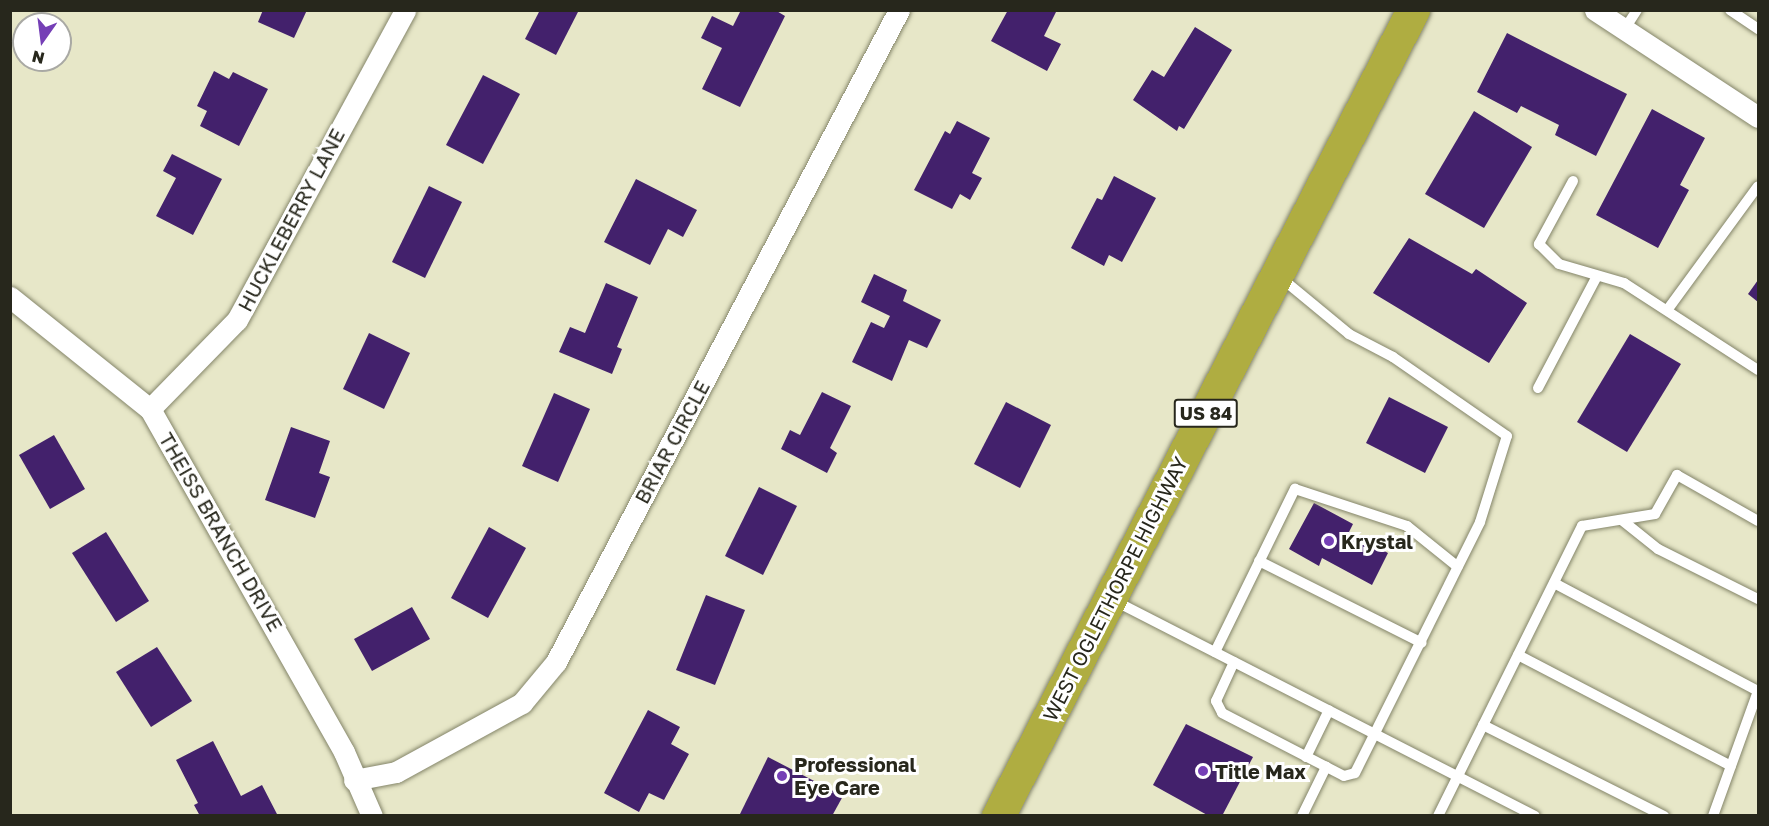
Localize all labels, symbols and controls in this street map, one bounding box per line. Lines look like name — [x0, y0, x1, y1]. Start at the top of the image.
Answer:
north arrow — [12, 12, 72, 72]
text: N — [30, 46, 46, 69]
street label: HUCKLEBERRY LANE — [233, 124, 349, 316]
street label: BRIAR CIRCLE — [629, 376, 715, 508]
road number: US 84 — [1173, 398, 1239, 428]
street label: THEISS BRANCH DRIVE — [154, 428, 288, 636]
street label: WEST OGLETHORPE HIGHWAY — [1038, 453, 1192, 725]
place label: Krystal — [1341, 529, 1413, 553]
marker: Krystal — [1322, 534, 1336, 548]
place label: Professional Eye Care — [794, 752, 916, 799]
place label: Title Max — [1215, 759, 1306, 783]
marker: Title Max — [1196, 764, 1210, 778]
marker: Professional Eye Care — [775, 769, 789, 783]

